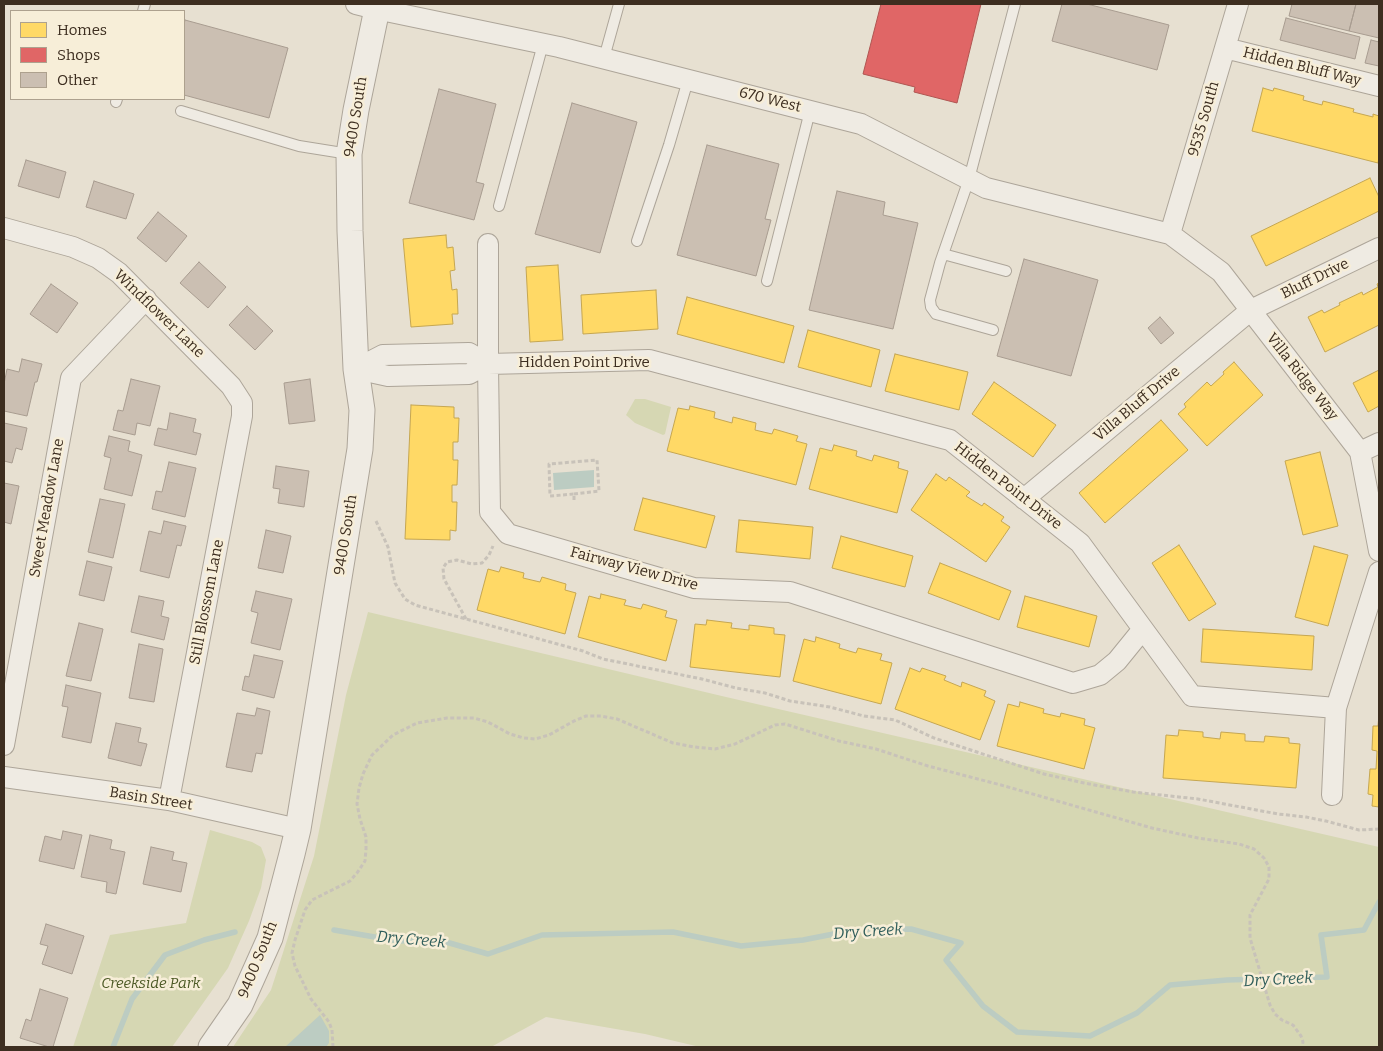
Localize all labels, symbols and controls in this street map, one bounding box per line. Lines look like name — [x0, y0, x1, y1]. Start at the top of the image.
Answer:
legend — [10, 10, 185, 100]
text: Homes — [57, 21, 107, 39]
street label: Hidden Bluff Way — [1241, 44, 1363, 90]
text: Shops — [57, 46, 100, 64]
text: Other — [57, 71, 98, 89]
street label: 9400 South — [341, 76, 371, 158]
street label: 9535 South — [1185, 79, 1223, 159]
street label: 670 West — [737, 84, 803, 116]
street label: Bluff Drive — [1278, 255, 1352, 303]
street label: Windflower Lane — [110, 266, 208, 362]
street label: Villa Ridge Way — [1262, 330, 1342, 424]
street label: Hidden Point Drive — [518, 354, 650, 372]
street label: Villa Bluff Drive — [1090, 363, 1184, 445]
street label: Sweet Meadow Lane — [26, 437, 68, 579]
street label: Hidden Point Drive — [951, 438, 1065, 534]
street label: 9400 South — [331, 494, 361, 576]
street label: Still Blossom Lane — [186, 538, 228, 666]
street label: Fairway View Drive — [568, 543, 700, 595]
street label: Basin Street — [108, 784, 194, 814]
street label: 9400 South — [234, 919, 282, 1001]
water label: Dry Creek — [833, 920, 903, 944]
water label: Dry Creek — [375, 927, 447, 953]
water label: Dry Creek — [1243, 969, 1313, 991]
park label: Creekside Park — [101, 975, 201, 993]

